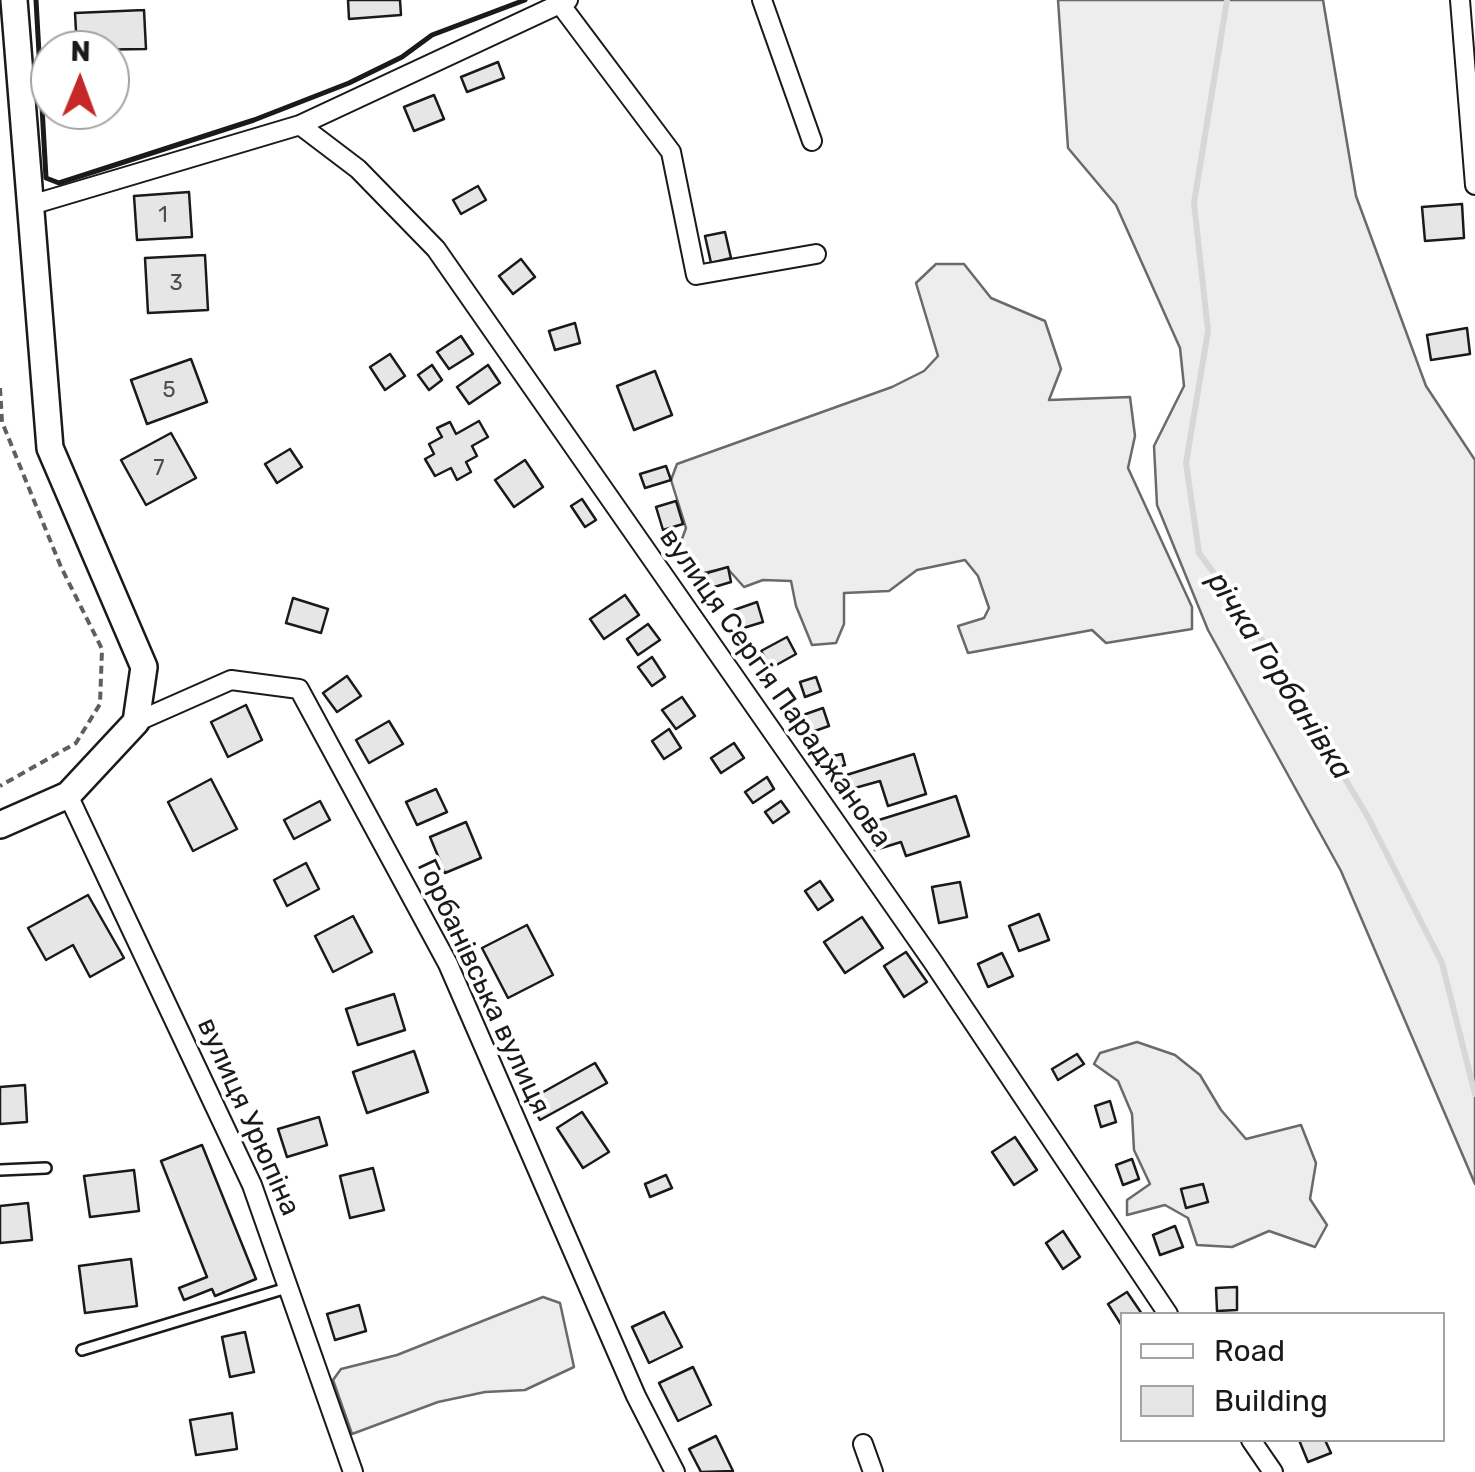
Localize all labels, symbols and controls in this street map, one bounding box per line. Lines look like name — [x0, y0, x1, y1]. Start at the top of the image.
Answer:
north arrow — [30, 30, 130, 130]
text: N — [70, 35, 91, 68]
house number: 1 — [158, 203, 168, 229]
house number: 3 — [169, 271, 183, 297]
house number: 5 — [162, 378, 176, 404]
house number: 7 — [153, 456, 165, 482]
street label: вулиця Сергія Параджанова — [652, 522, 898, 854]
water label: річка Горбанівка — [1198, 565, 1360, 787]
street label: Горбанівська вулиця — [409, 854, 557, 1120]
street label: вулиця Урюпіна — [189, 1013, 307, 1221]
legend — [1120, 1312, 1445, 1442]
text: Road — [1214, 1333, 1285, 1369]
text: Building — [1214, 1383, 1328, 1419]

